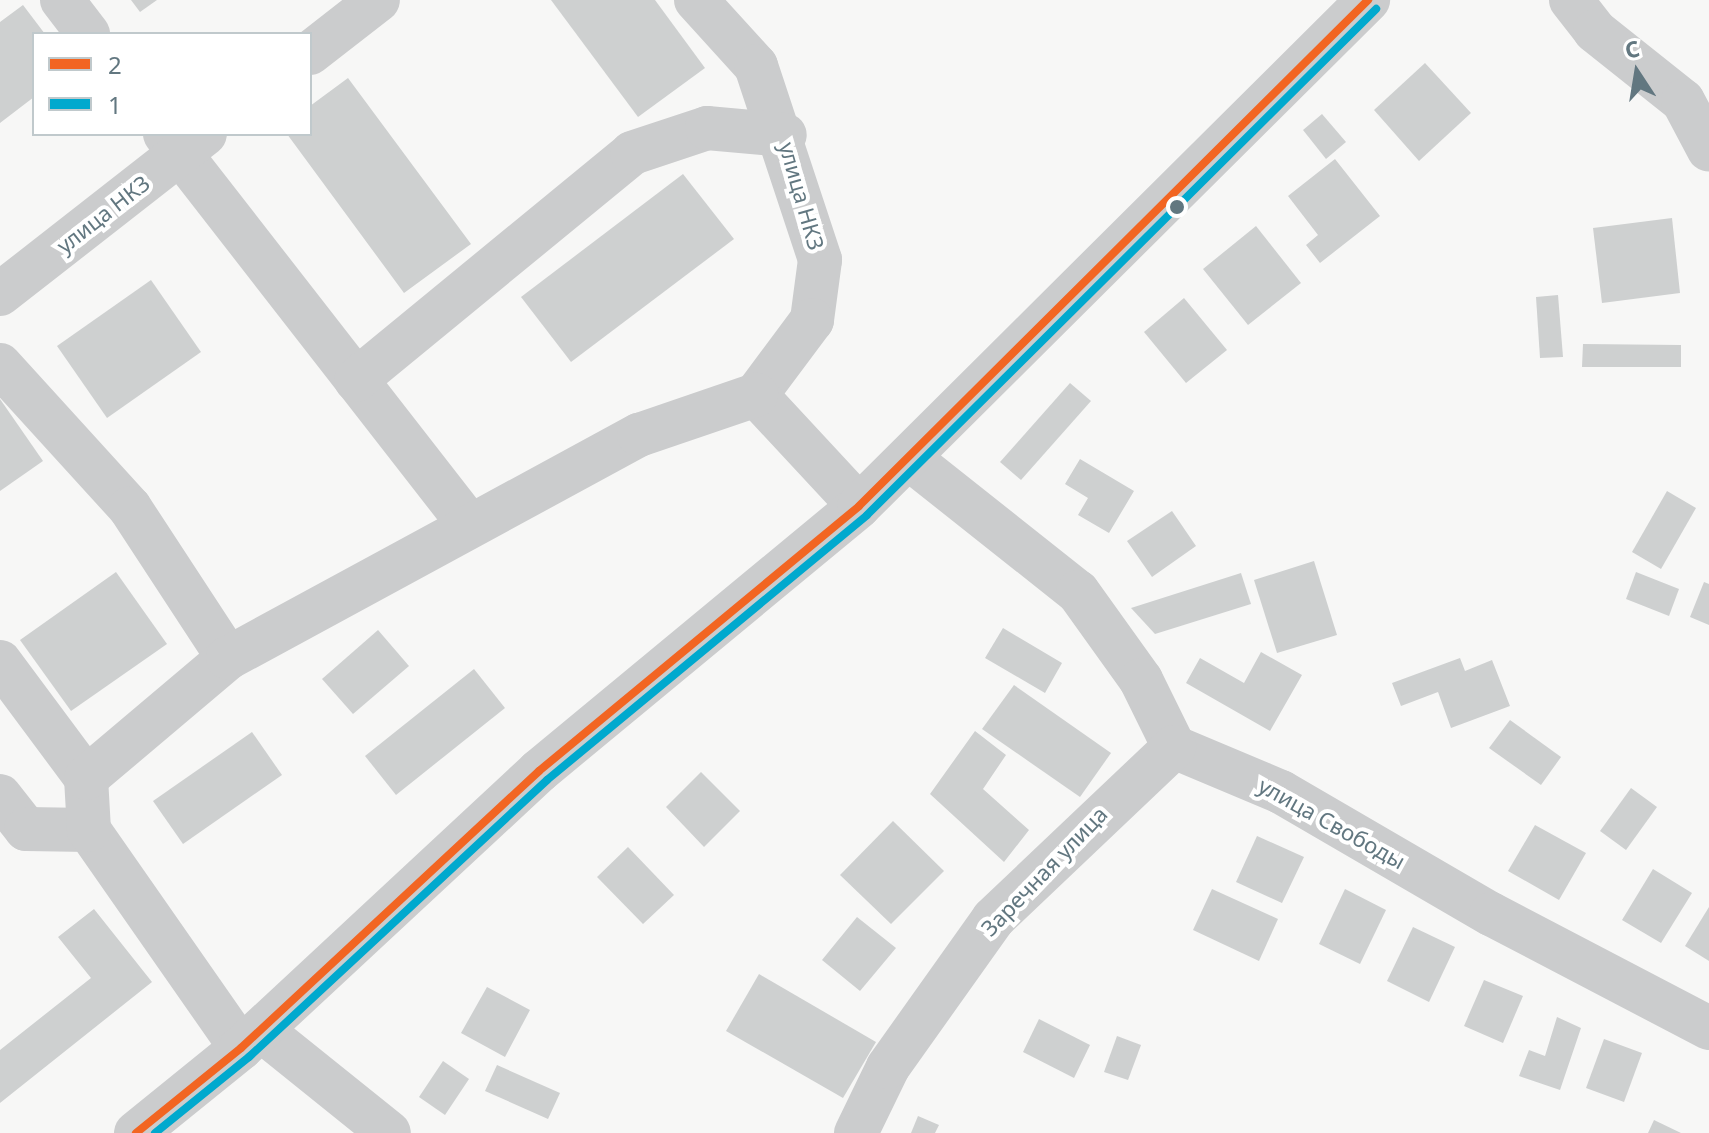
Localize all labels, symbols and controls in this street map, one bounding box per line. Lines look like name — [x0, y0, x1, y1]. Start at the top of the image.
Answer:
legend — [32, 32, 312, 136]
north arrow — [1597, 32, 1677, 112]
text: С — [1622, 32, 1642, 65]
text: 2 — [108, 48, 122, 81]
text: 1 — [108, 88, 122, 121]
street label: улица НКЗ — [774, 139, 830, 253]
street label: улица НКЗ — [51, 169, 155, 259]
unlabelled marker — [1169, 199, 1185, 215]
street label: улица Свободы — [1254, 772, 1410, 874]
street label: Заречная улица — [976, 801, 1112, 941]

